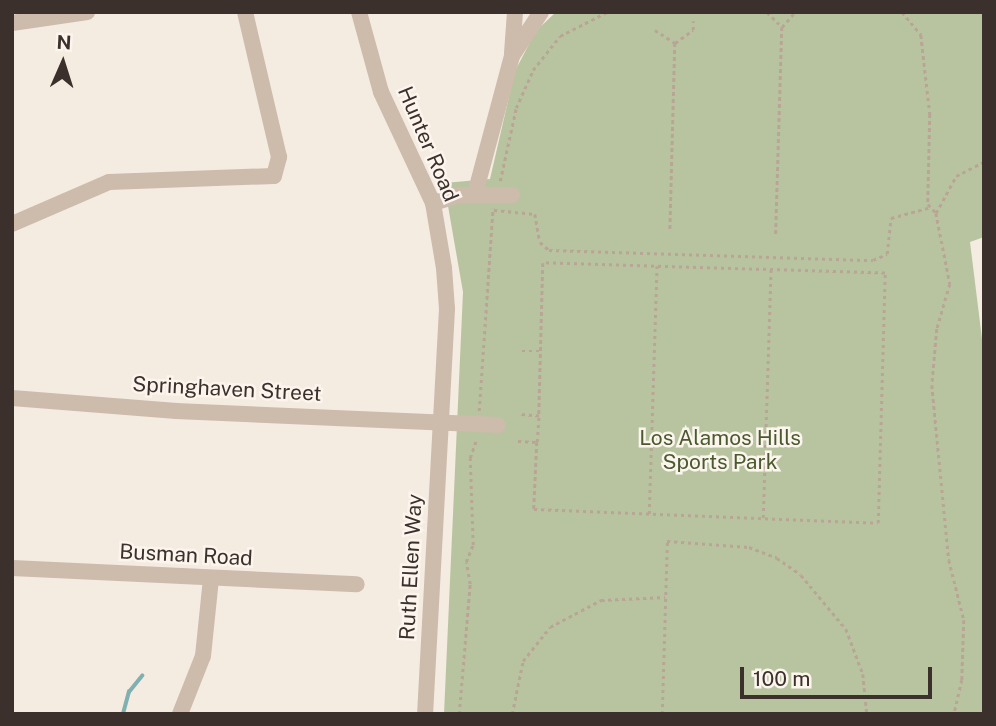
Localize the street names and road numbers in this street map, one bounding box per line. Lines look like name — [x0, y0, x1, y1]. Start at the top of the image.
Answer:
street label: Hunter Road — [392, 83, 464, 205]
street label: Springhaven Street — [132, 371, 322, 407]
street label: Ruth Ellen Way — [395, 493, 427, 641]
street label: Busman Road — [119, 539, 253, 571]

